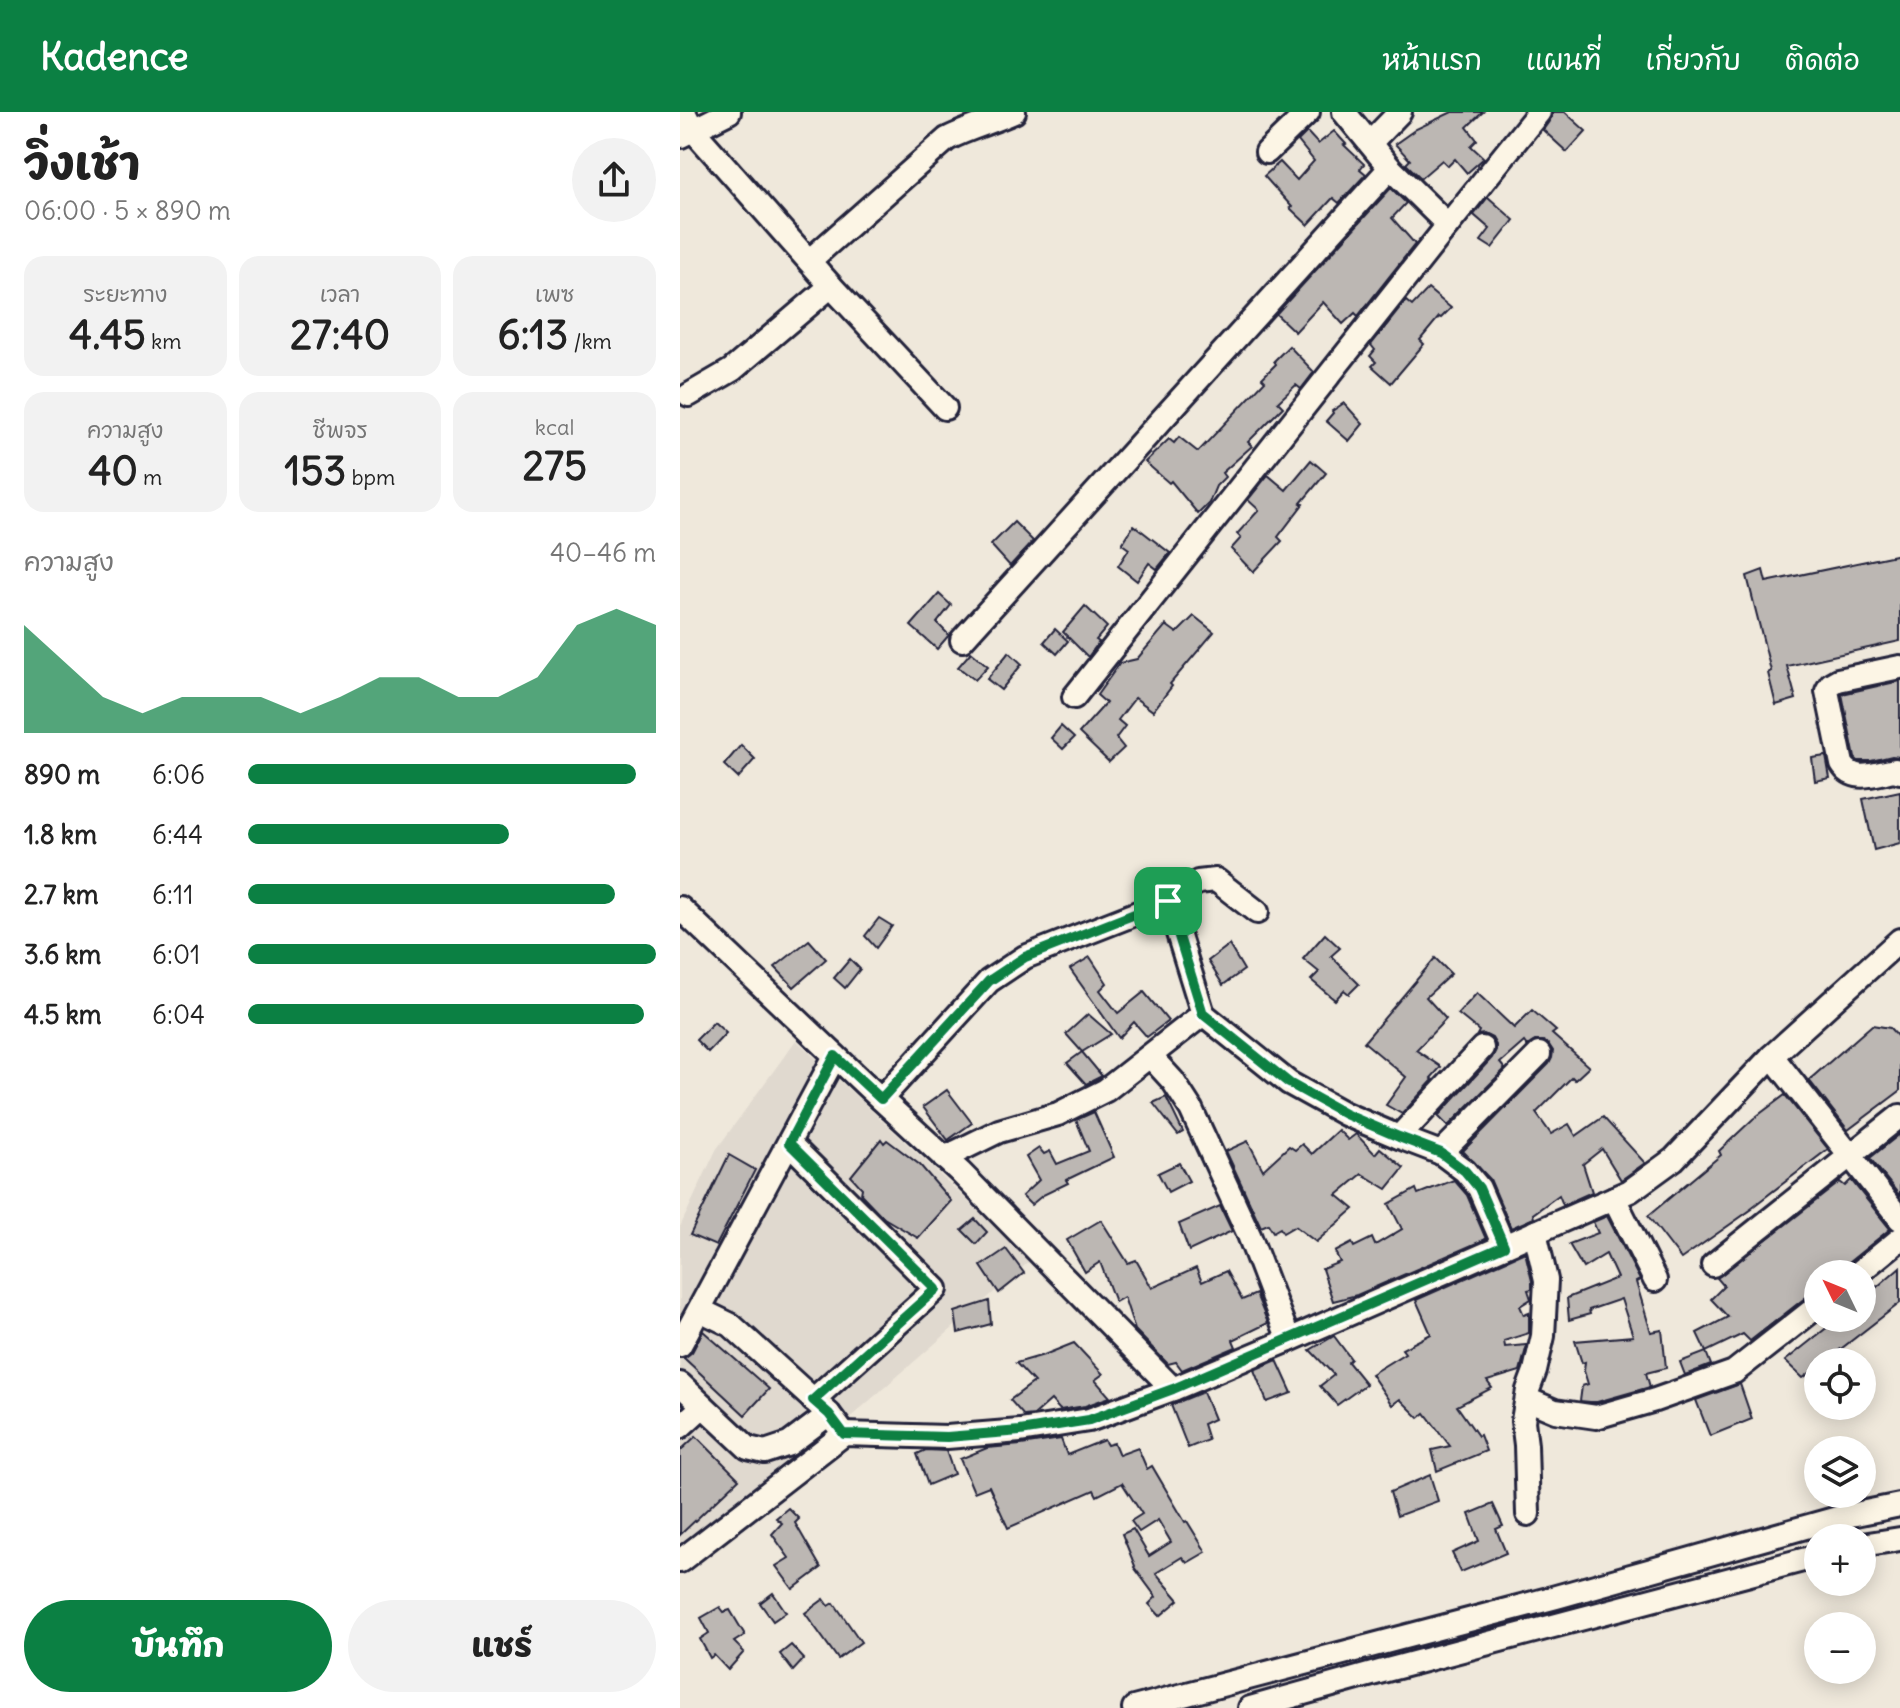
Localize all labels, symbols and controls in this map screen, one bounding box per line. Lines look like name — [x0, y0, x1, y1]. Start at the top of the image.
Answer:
text: Kadence — [40, 33, 189, 80]
text: หน้าแรก — [1382, 42, 1482, 78]
text: แผนที่ — [1526, 42, 1602, 78]
text: เกี่ยวกับ — [1646, 42, 1741, 78]
text: ติดต่อ — [1785, 42, 1860, 78]
text: วิ่งเช้า — [24, 136, 140, 191]
button: share — [572, 138, 656, 222]
text: 06:00 · 5 × 890 m — [24, 194, 231, 227]
text: ระยะทาง — [83, 280, 167, 308]
text: เวลา — [320, 280, 360, 308]
text: เพซ — [535, 280, 574, 308]
text: 4.45 — [69, 310, 146, 360]
text: 27:40 — [290, 310, 390, 360]
text: 6:13 — [497, 310, 568, 360]
text: km — [146, 327, 182, 355]
text: /km — [568, 327, 612, 355]
text: kcal — [535, 413, 574, 441]
text: ความสูง — [87, 416, 163, 444]
text: ชีพจร — [312, 416, 368, 444]
text: 275 — [522, 441, 587, 491]
text: 40 — [88, 446, 138, 496]
text: 153 — [285, 446, 346, 496]
text: m — [138, 463, 162, 491]
text: bpm — [346, 463, 395, 491]
text: 40–46 m — [550, 536, 656, 569]
text: ความสูง — [24, 545, 114, 578]
text: 890 m — [24, 758, 100, 791]
text: 6:06 — [152, 758, 205, 791]
text: 1.8 km — [24, 818, 97, 851]
text: 6:44 — [152, 818, 203, 851]
pin — [1134, 867, 1202, 935]
text: 2.7 km — [24, 878, 99, 911]
text: 6:11 — [152, 878, 194, 911]
icon: arrive — [1146, 879, 1190, 923]
text: 3.6 km — [24, 938, 101, 971]
text: 6:01 — [152, 938, 200, 971]
text: 4.5 km — [24, 998, 102, 1031]
text: 6:04 — [152, 998, 205, 1031]
north arrow — [1804, 1260, 1876, 1332]
map controls — [1804, 1260, 1876, 1684]
button: locate — [1804, 1348, 1876, 1420]
button: layers — [1804, 1436, 1876, 1508]
button: + — [1804, 1524, 1876, 1596]
button: บันทึก — [24, 1600, 332, 1692]
button: แชร์ — [348, 1600, 656, 1692]
button: − — [1804, 1612, 1876, 1684]

